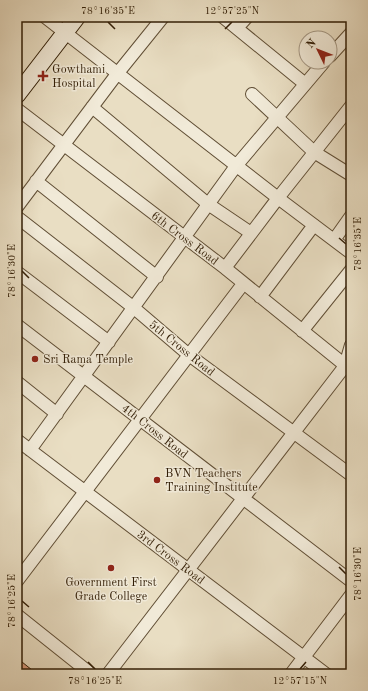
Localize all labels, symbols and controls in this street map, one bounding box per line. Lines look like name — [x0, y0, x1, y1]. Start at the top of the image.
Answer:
text: 78°16'35"E — [81, 6, 135, 16]
text: 12°57'25"N — [205, 6, 260, 16]
north arrow — [298, 30, 338, 70]
text: N — [305, 37, 319, 51]
place label: Gowthami Hospital — [52, 64, 105, 90]
marker: Gowthami Hospital — [37, 70, 49, 82]
street label: 6th Cross Road — [149, 210, 220, 268]
text: 78°16'35"E — [353, 217, 363, 271]
text: 78°16'30"E — [7, 244, 17, 298]
street label: 5th Cross Road — [146, 318, 217, 379]
marker: Sri Rama Temple — [30, 354, 40, 364]
place label: Sri Rama Temple — [43, 354, 134, 366]
street label: 4th Cross Road — [119, 402, 190, 461]
place label: BVN Teachers Training Institute — [165, 468, 258, 494]
marker: BVN Teachers Training Institute — [152, 475, 162, 485]
street label: 3rd Cross Road — [134, 529, 206, 587]
text: 78°16'30"E — [353, 547, 363, 601]
marker: Government First Grade College — [106, 563, 116, 573]
text: 78°16'25"E — [7, 574, 17, 628]
place label: Government First Grade College — [65, 577, 157, 603]
text: 78°16'25"E — [68, 676, 122, 686]
text: 12°57'15"N — [273, 676, 328, 686]

